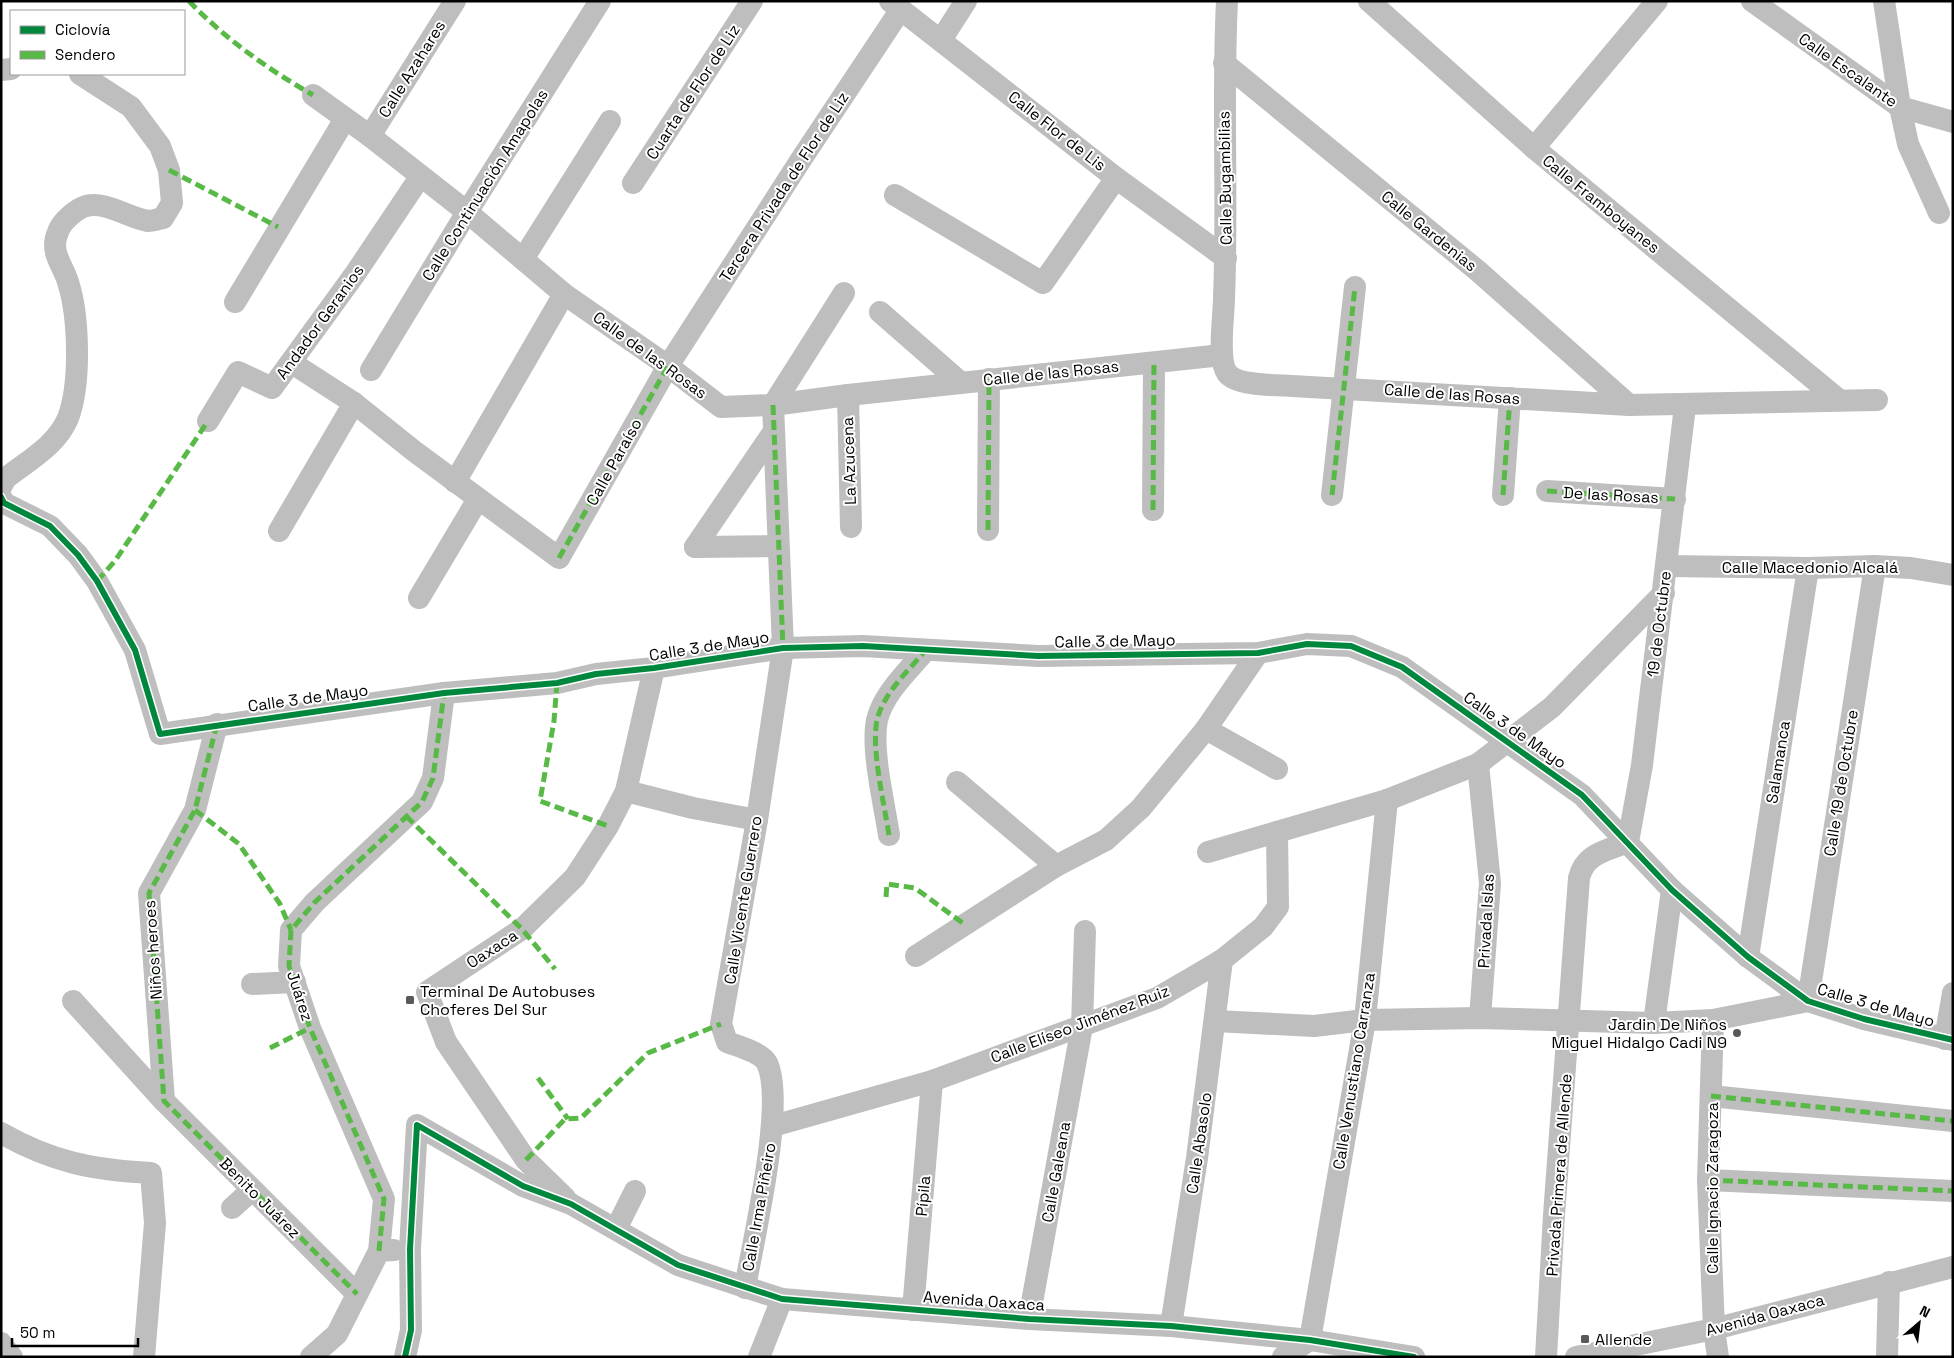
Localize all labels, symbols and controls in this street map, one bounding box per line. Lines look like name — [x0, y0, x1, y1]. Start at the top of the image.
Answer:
legend — [10, 10, 185, 75]
street label: Calle Azahares — [374, 16, 450, 122]
text: Ciclovía — [55, 20, 111, 39]
street label: Cuarta de Flor de Liz — [641, 20, 745, 164]
street label: Calle Escalante — [1794, 28, 1902, 112]
text: Sendero — [55, 45, 115, 64]
street label: Calle Continuación Amapolas — [417, 85, 553, 285]
street label: Calle Flor de Lis — [1004, 86, 1110, 176]
street label: Tercera Privada de Flor de Liz — [714, 88, 854, 286]
street label: Calle Bugambilias — [1213, 111, 1237, 245]
street label: Calle Framboyanes — [1538, 150, 1664, 258]
street label: Calle Gardenias — [1377, 186, 1481, 276]
street label: Andador Geranios — [271, 261, 369, 383]
street label: Calle de las Rosas — [589, 306, 711, 404]
street label: Calle de las Rosas — [982, 355, 1120, 391]
street label: Calle de las Rosas — [1383, 379, 1521, 409]
street label: Calle Paraíso — [581, 415, 647, 509]
street label: La Azucena — [837, 417, 861, 505]
street label: De las Rosas — [1563, 482, 1659, 508]
street label: Calle Macedonio Alcalá — [1722, 557, 1898, 578]
street label: 19 de Octubre — [1642, 570, 1676, 678]
street label: Calle 3 de Mayo — [648, 626, 770, 666]
street label: Calle 3 de Mayo — [1054, 629, 1176, 653]
street label: Calle 3 de Mayo — [247, 679, 369, 717]
street label: Calle 3 de Mayo — [1459, 687, 1571, 773]
street label: Calle 19 de Octubre — [1819, 708, 1863, 858]
street label: Salamanca — [1761, 719, 1795, 805]
street label: Calle Vicente Guerrero — [719, 814, 767, 986]
street label: Privada Islas — [1473, 873, 1499, 969]
street label: Niños heroes — [139, 900, 167, 1000]
street label: Oaxaca — [462, 925, 522, 973]
street label: Juárez — [282, 968, 318, 1024]
street label: Calle Venustiano Carranza — [1328, 971, 1380, 1171]
street label: Calle 3 de Mayo — [1815, 978, 1937, 1032]
street label: Calle Elíseo Jiménez Ruiz — [988, 980, 1172, 1068]
place label: Terminal De Autobuses Choferes Del Sur — [420, 981, 595, 1020]
marker: Terminal De Autobuses Choferes Del Sur — [404, 994, 416, 1006]
place label: Jardin De Niños Miguel Hidalgo Cadi N9 — [1552, 1014, 1727, 1053]
marker: Jardin De Niños Miguel Hidalgo Cadi N9 — [1731, 1027, 1743, 1039]
street label: Privada Primera de Allende — [1541, 1073, 1577, 1277]
street label: Calle Abasolo — [1181, 1091, 1217, 1195]
street label: Calle Ignacio Zaragoza — [1702, 1102, 1723, 1274]
street label: Calle Galeana — [1037, 1120, 1075, 1224]
street label: Calle Irma Piñeiro — [737, 1141, 781, 1273]
street label: Benito Juárez — [215, 1153, 305, 1243]
street label: Pípila — [911, 1175, 935, 1217]
street label: Avenida Oaxaca — [922, 1286, 1046, 1316]
street label: Avenida Oaxaca — [1703, 1289, 1827, 1341]
north arrow — [1894, 1298, 1944, 1348]
text: N — [1917, 1301, 1933, 1322]
scale bar — [12, 1316, 139, 1348]
text: 50 m — [20, 1323, 55, 1342]
place label: Allende — [1595, 1329, 1652, 1350]
marker: Allende — [1579, 1333, 1591, 1345]

